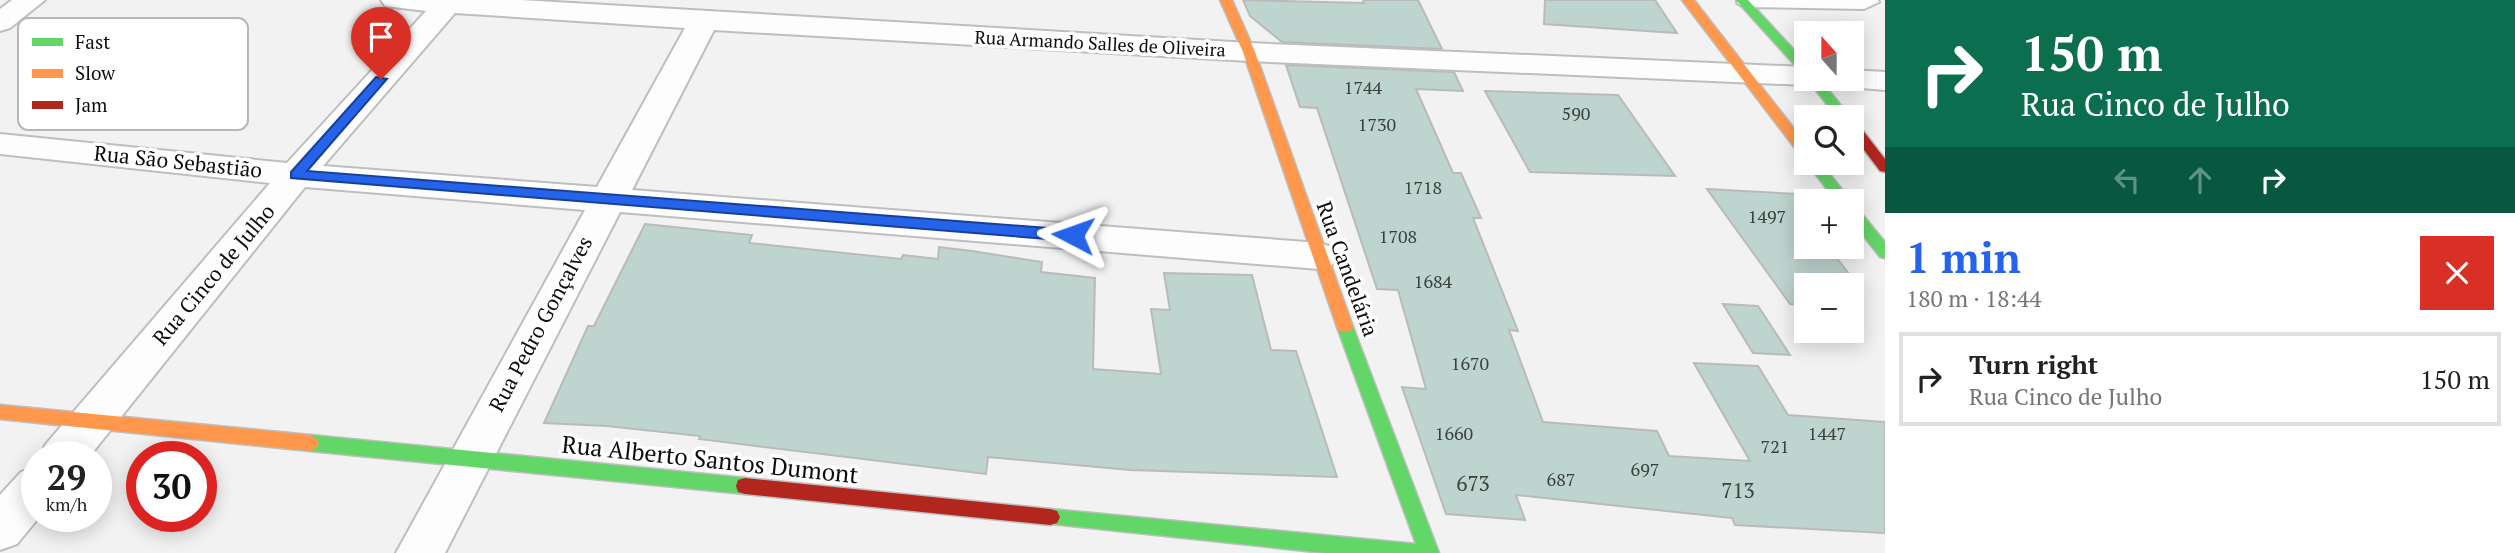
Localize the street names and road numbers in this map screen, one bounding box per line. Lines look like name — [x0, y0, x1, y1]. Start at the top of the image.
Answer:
street label: Rua Armando Salles de Oliveira — [974, 24, 1226, 62]
street label: Rua São Sebastião — [93, 138, 264, 184]
street label: Rua Candelária — [1311, 197, 1385, 340]
street label: Rua Cinco de Julho — [146, 198, 281, 351]
street label: Rua Pedro Gonçalves — [482, 231, 598, 416]
street label: Rua Alberto Santos Dumont — [560, 428, 860, 491]

